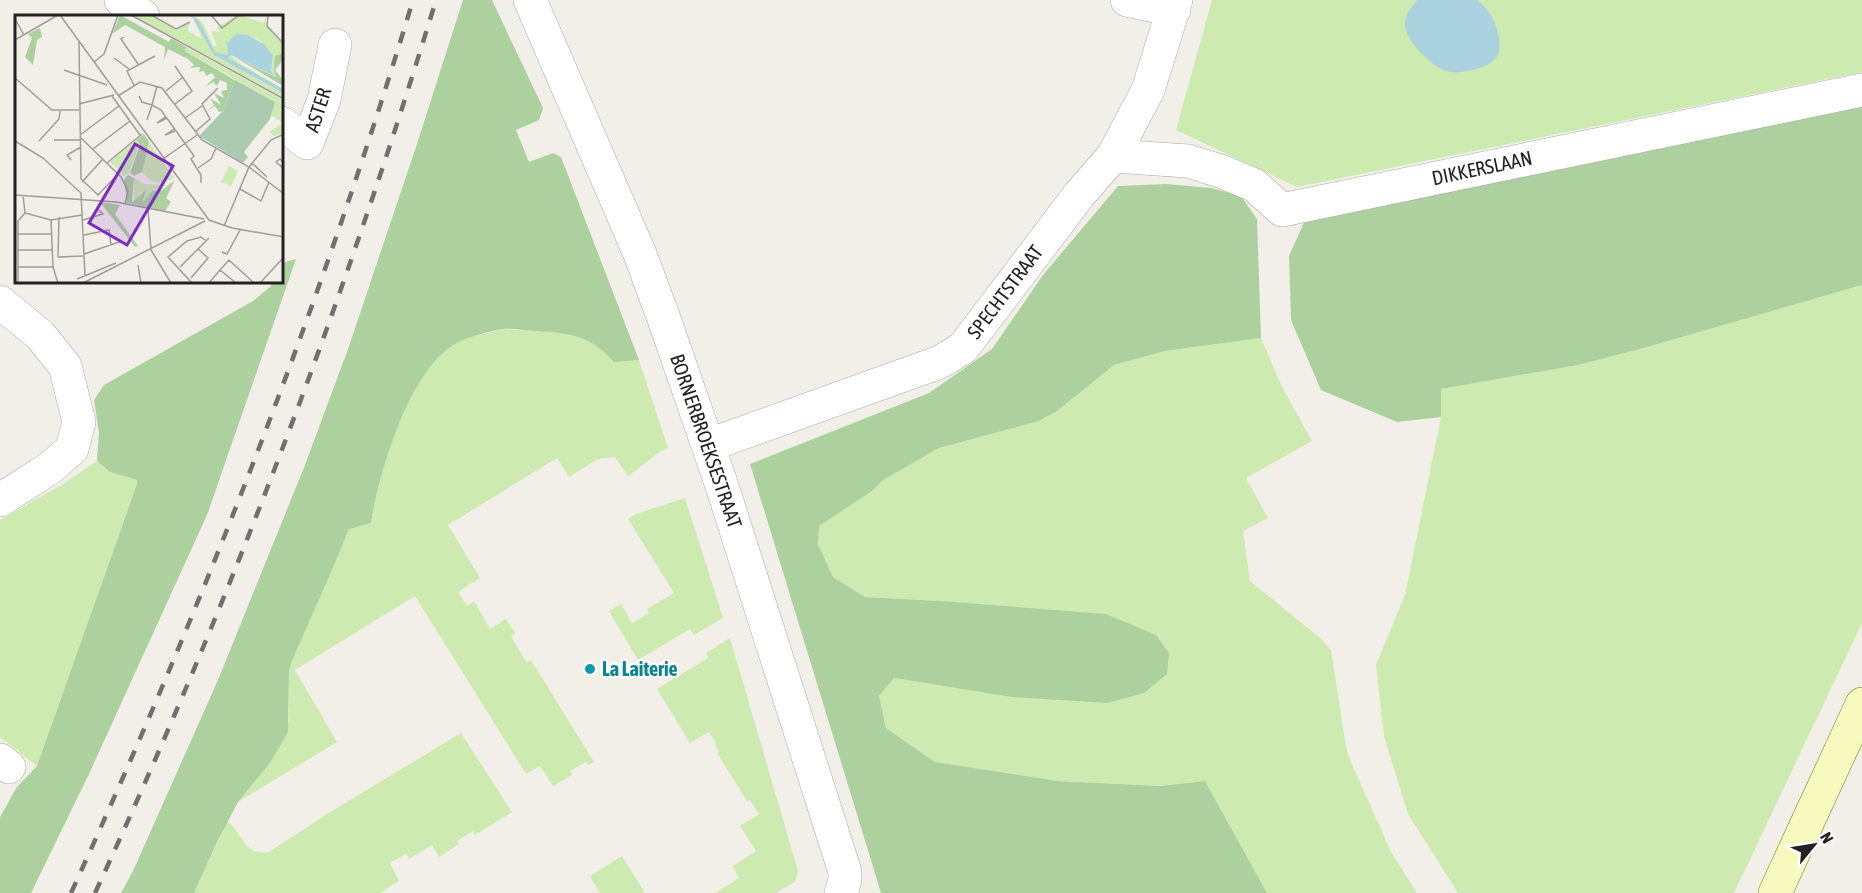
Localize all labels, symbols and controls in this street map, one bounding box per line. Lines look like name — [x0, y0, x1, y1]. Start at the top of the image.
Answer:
inset map — [15, 15, 284, 284]
street label: ASTER — [300, 85, 335, 135]
street label: DIKKERSLAAN — [1430, 146, 1534, 189]
street label: SPECHTSTRAAT — [962, 240, 1047, 343]
street label: BORNERBROEKSESTRAAT — [666, 351, 747, 531]
place label: La Laiterie — [602, 657, 678, 680]
marker: La Laiterie — [583, 662, 597, 676]
north arrow — [1784, 815, 1844, 875]
text: N — [1817, 829, 1837, 846]

